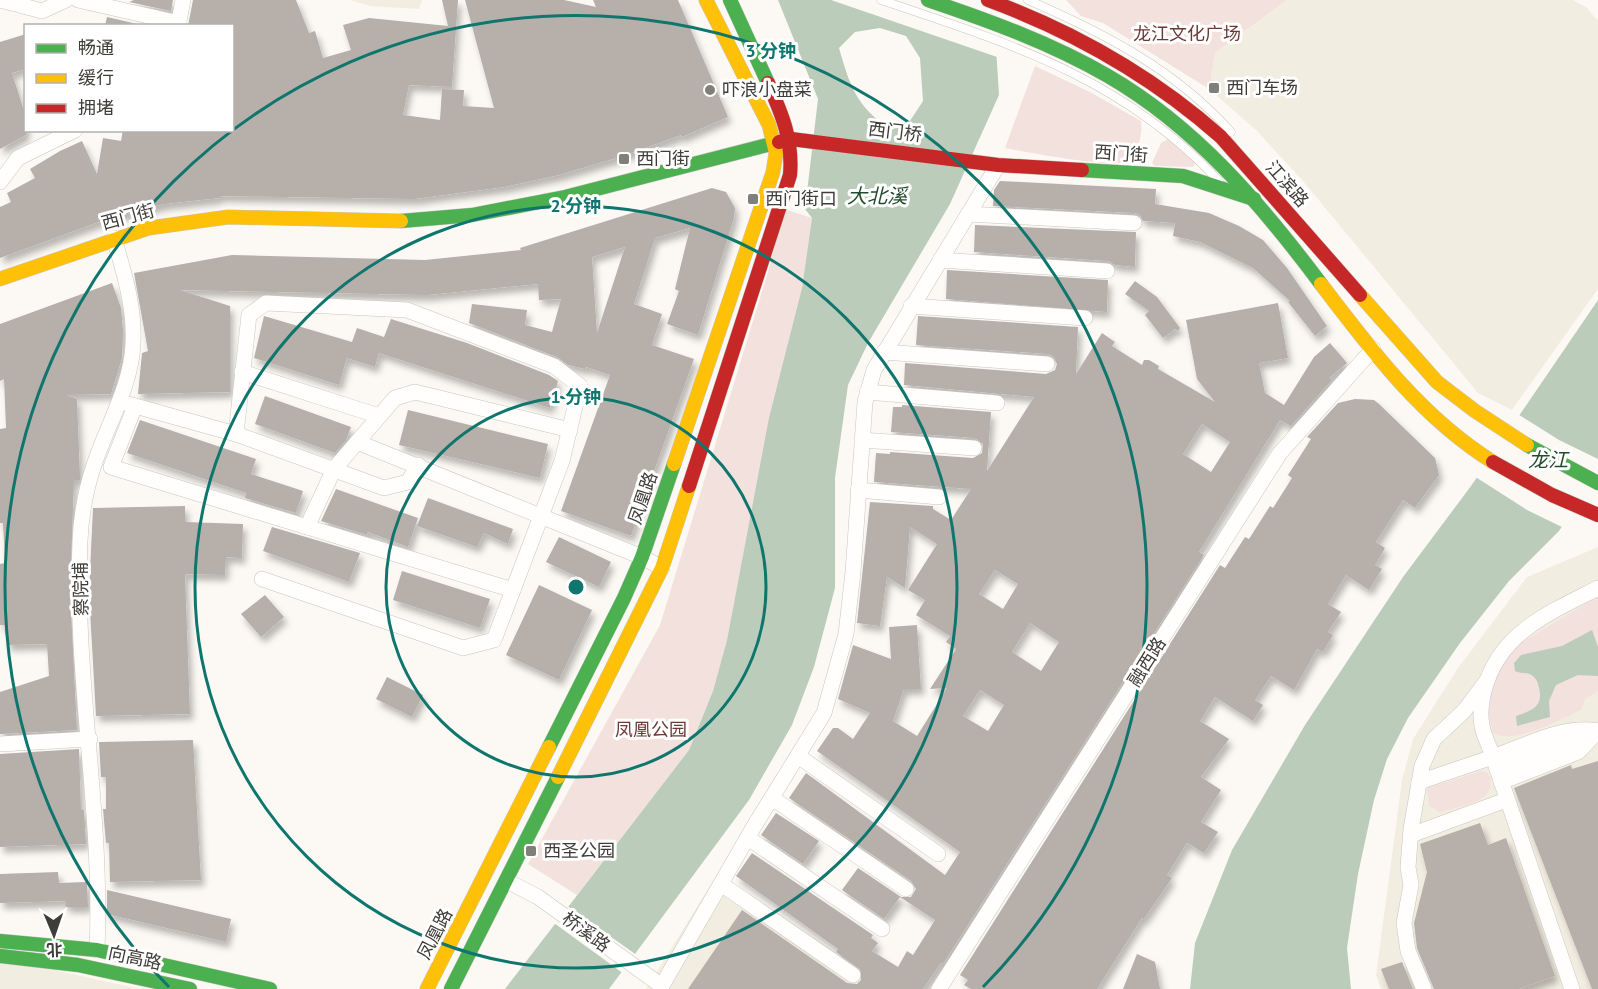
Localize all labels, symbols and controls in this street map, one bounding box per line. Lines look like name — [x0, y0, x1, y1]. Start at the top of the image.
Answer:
park label: 龙江文化广场 — [1133, 22, 1241, 45]
legend — [24, 24, 234, 132]
text: 畅通 — [78, 36, 114, 59]
text: 3 分钟 — [746, 39, 796, 62]
text: 缓行 — [78, 66, 114, 89]
place label: 西门车场 — [1226, 76, 1298, 99]
place label: 吓浪小盘菜 — [722, 78, 812, 101]
marker: 西门车场 — [1207, 81, 1221, 95]
marker: 吓浪小盘菜 — [703, 83, 717, 97]
text: 拥堵 — [78, 96, 114, 119]
street label: 西门桥 — [867, 117, 923, 146]
street label: 西门街 — [1093, 140, 1149, 167]
place label: 西门街 — [636, 147, 690, 170]
marker: 西门街 — [617, 152, 631, 166]
street label: 江滨路 — [1261, 156, 1314, 212]
water label: 大北溪 — [847, 183, 909, 209]
place label: 西门街口 — [765, 187, 837, 210]
marker: 西门街口 — [746, 192, 760, 206]
text: 2 分钟 — [551, 194, 601, 217]
street label: 西门街 — [99, 198, 157, 235]
text: 1 分钟 — [551, 385, 601, 408]
water label: 龙江 — [1528, 447, 1570, 473]
street label: 凤凰路 — [623, 469, 662, 527]
street label: 察院埔 — [69, 562, 92, 616]
centre of rings — [566, 577, 586, 597]
street label: 融西路 — [1123, 633, 1171, 691]
park label: 凤凰公园 — [615, 718, 687, 741]
place label: 西圣公园 — [543, 839, 615, 862]
marker: 西圣公园 — [524, 844, 538, 858]
street label: 凤凰路 — [412, 904, 457, 963]
north arrow — [24, 905, 84, 965]
street label: 桥溪路 — [558, 906, 615, 957]
text: 北 — [46, 940, 63, 960]
street label: 向高路 — [106, 941, 164, 974]

